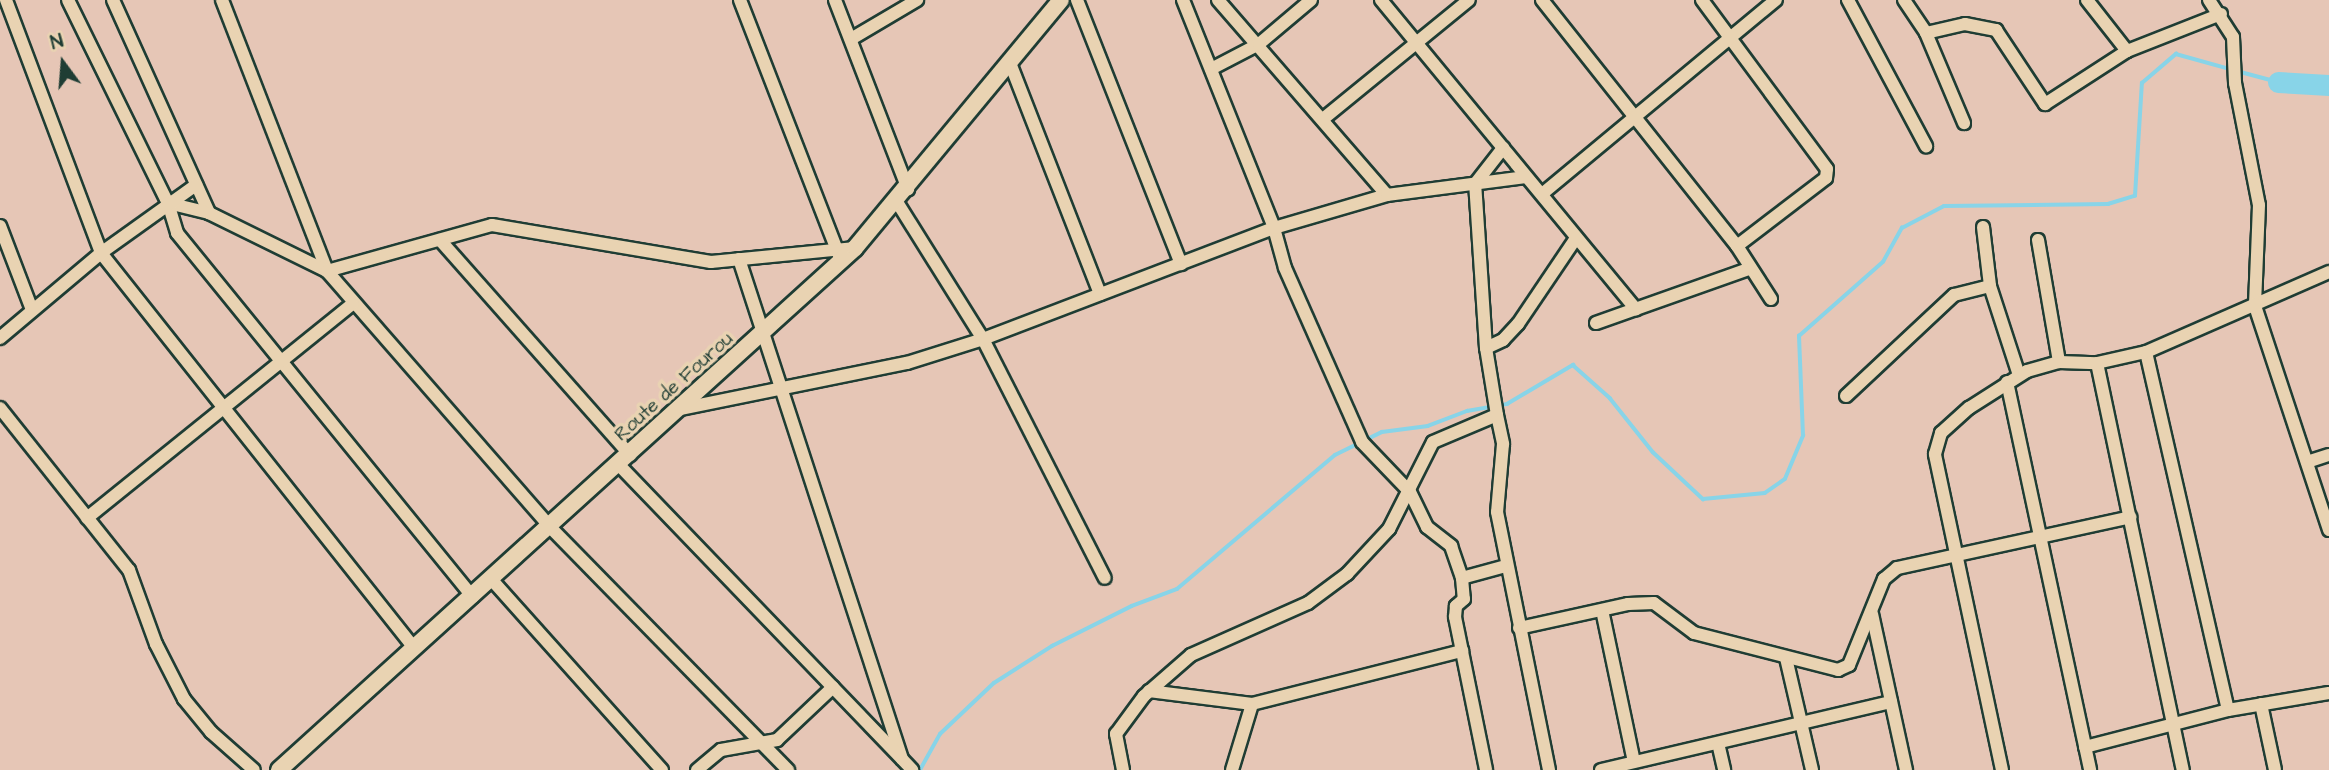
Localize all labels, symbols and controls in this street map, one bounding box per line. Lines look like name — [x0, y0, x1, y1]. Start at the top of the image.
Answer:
north arrow — [28, 28, 98, 98]
text: N — [48, 28, 67, 57]
street label: Route de Fourou — [610, 328, 738, 446]

